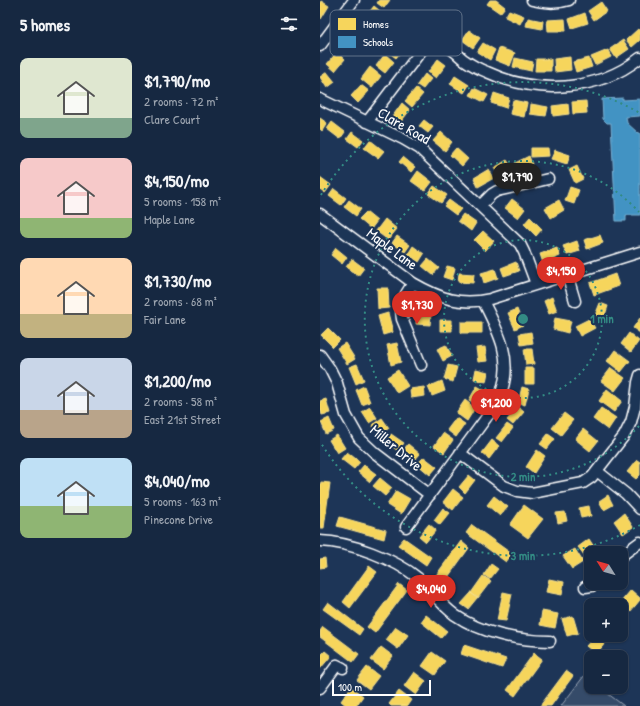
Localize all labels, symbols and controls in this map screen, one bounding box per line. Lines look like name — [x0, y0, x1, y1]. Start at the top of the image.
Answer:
legend — [330, 10, 462, 56]
text: 5 homes — [20, 13, 70, 36]
icon: filters — [278, 13, 300, 35]
text: Homes — [363, 17, 389, 31]
text: Schools — [363, 35, 393, 49]
text: $1,790/mo — [144, 69, 210, 92]
icon: home — [52, 74, 100, 122]
text: 2 rooms · 72 m² — [144, 92, 218, 110]
street label: Clare Road — [374, 102, 435, 149]
text: Clare Court — [144, 110, 200, 128]
pin: $1,790 — [484, 163, 550, 197]
text: $1,790 — [502, 167, 532, 185]
text: $4,150/mo — [144, 169, 209, 192]
icon: home — [52, 174, 100, 222]
text: 5 rooms · 158 m² — [144, 192, 221, 210]
text: Maple Lane — [144, 210, 195, 228]
street label: Maple Lane — [362, 223, 422, 275]
pin: $4,150 — [528, 257, 594, 291]
text: $4,150 — [546, 261, 576, 279]
text: $1,730/mo — [144, 269, 211, 292]
icon: home — [52, 274, 100, 322]
pin: $1,730 — [384, 291, 450, 325]
text: 2 rooms · 68 m² — [144, 292, 217, 310]
text: $1,730 — [401, 295, 433, 313]
text: Fair Lane — [144, 310, 186, 328]
text: 1 min — [590, 310, 614, 327]
centre of rings — [516, 312, 530, 326]
text: $1,200/mo — [144, 369, 211, 392]
icon: home — [52, 374, 100, 422]
pin: $1,200 — [463, 389, 529, 423]
text: 2 rooms · 58 m² — [144, 392, 217, 410]
text: $1,200 — [480, 393, 512, 411]
text: East 21st Street — [144, 410, 221, 428]
street label: Miller Drive — [366, 420, 427, 476]
text: 2 min — [511, 468, 536, 485]
text: $4,040/mo — [144, 469, 210, 492]
icon: home — [52, 474, 100, 522]
text: 5 rooms · 163 m² — [144, 492, 221, 510]
text: Pinecone Drive — [144, 510, 213, 528]
north arrow — [584, 546, 628, 590]
map controls — [584, 546, 628, 694]
text: 3 min — [511, 547, 536, 564]
pin: $4,040 — [398, 575, 464, 609]
text: $4,040 — [416, 579, 446, 597]
button: + — [584, 598, 628, 642]
button: − — [584, 650, 628, 694]
scale bar — [332, 678, 431, 697]
text: 100 m — [338, 680, 362, 694]

